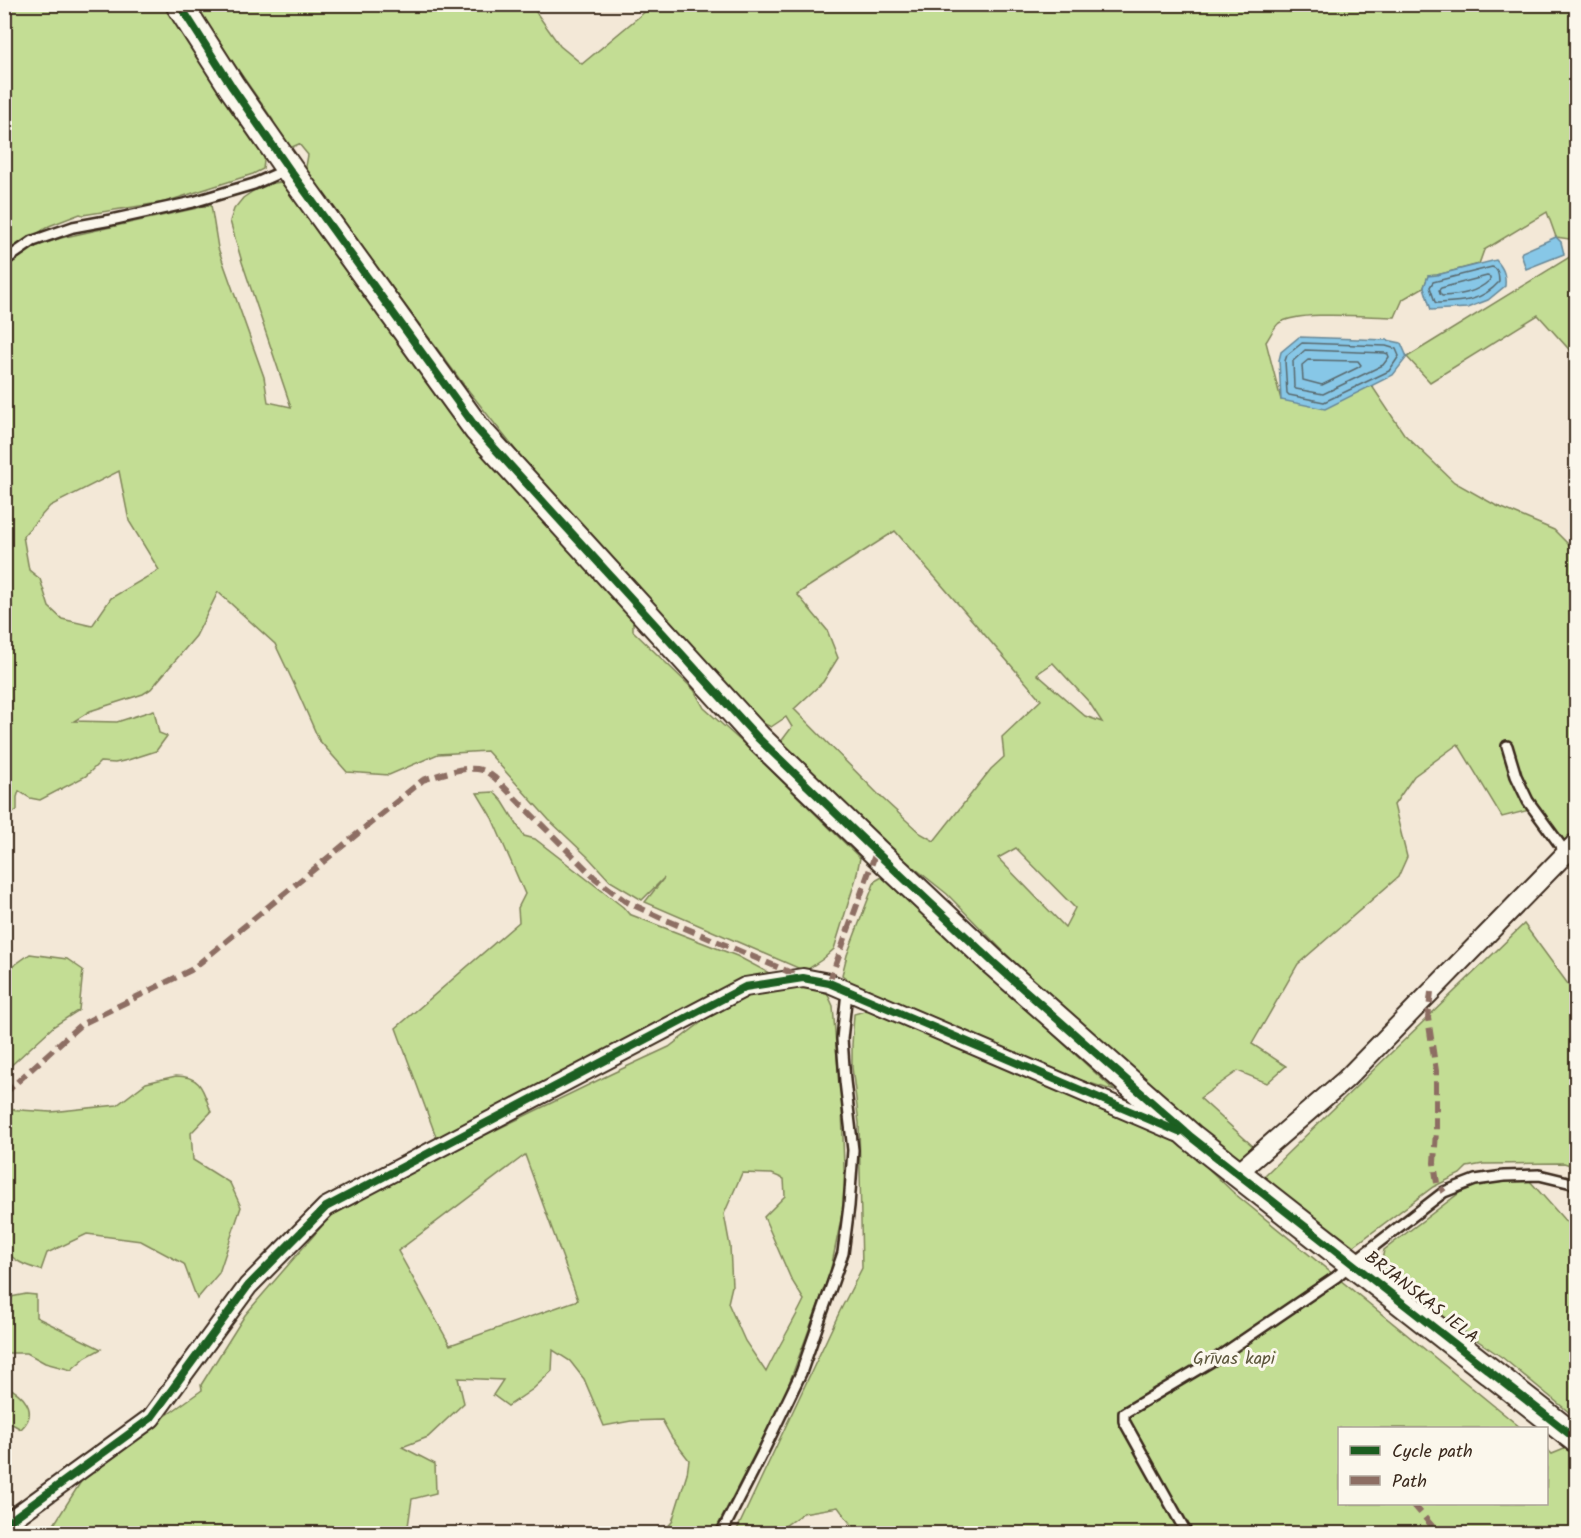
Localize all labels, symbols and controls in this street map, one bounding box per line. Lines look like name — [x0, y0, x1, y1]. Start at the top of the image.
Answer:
street label: BRJANSKAS IELA — [1358, 1244, 1484, 1352]
park label: Grīvas kapi — [1193, 1345, 1276, 1374]
legend — [1338, 1427, 1548, 1505]
text: Cycle path — [1392, 1438, 1473, 1467]
text: Path — [1392, 1468, 1427, 1497]

